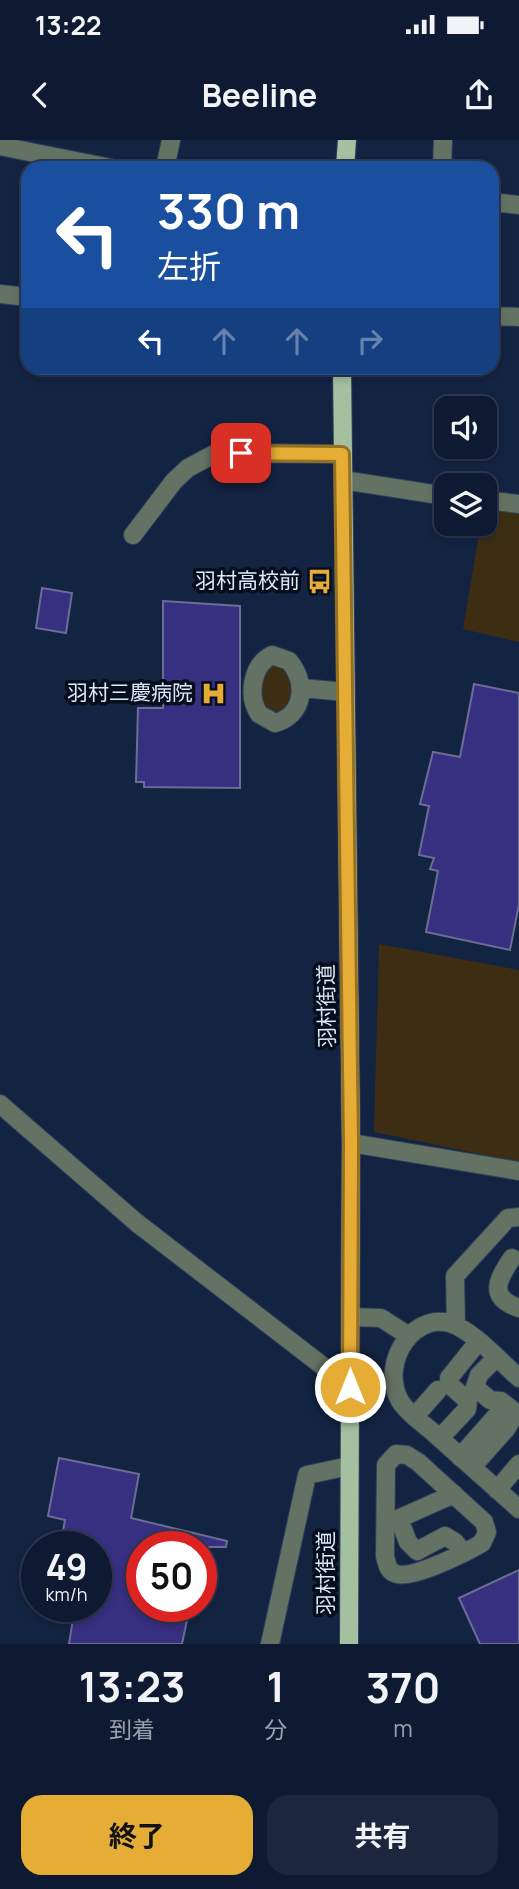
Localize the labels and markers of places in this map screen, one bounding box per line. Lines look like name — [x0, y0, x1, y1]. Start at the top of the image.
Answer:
pin — [211, 423, 271, 483]
place label: 羽村高校前 — [195, 566, 300, 594]
bus stop icon: 羽村高校前 — [306, 567, 334, 595]
place label: 羽村三慶病院 — [67, 678, 193, 706]
hospital icon: 羽村三慶病院 — [199, 679, 227, 707]

